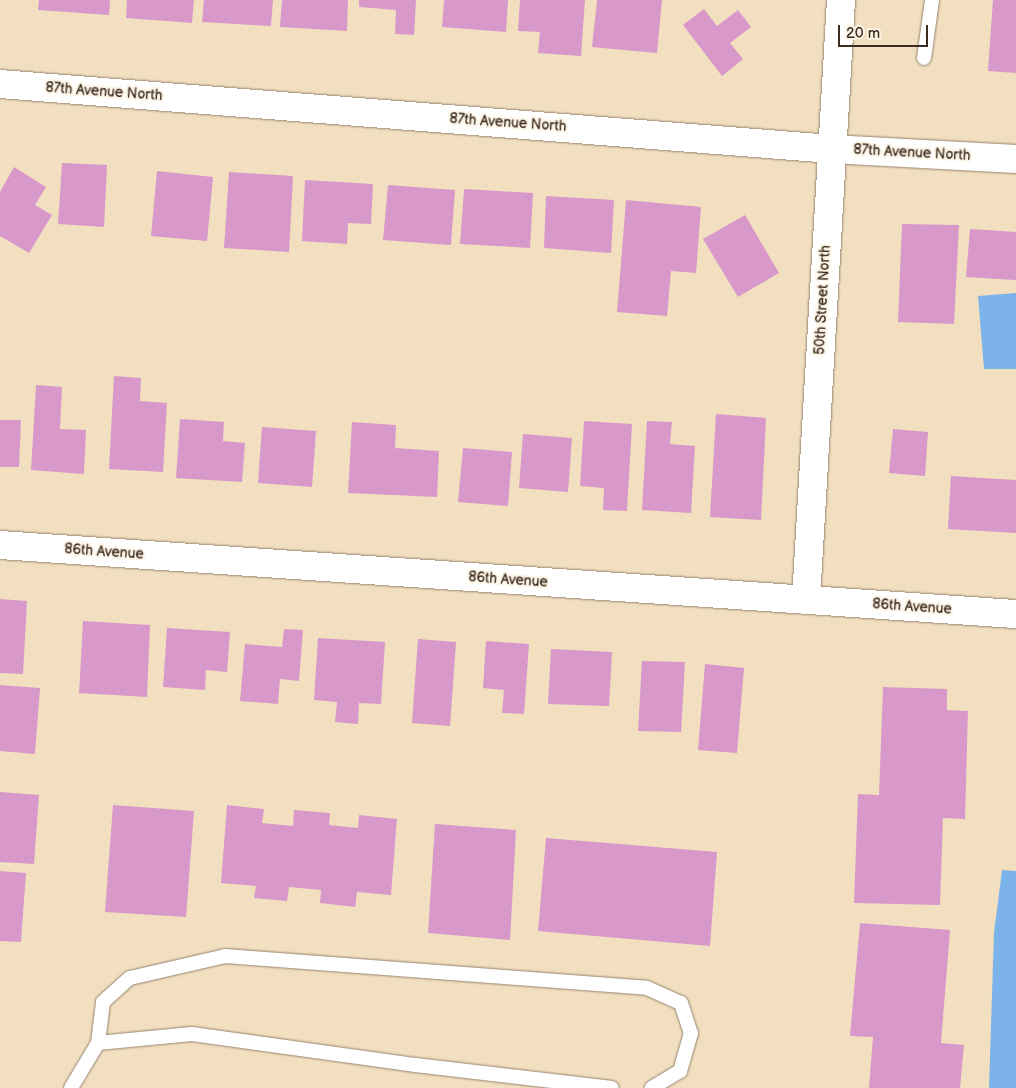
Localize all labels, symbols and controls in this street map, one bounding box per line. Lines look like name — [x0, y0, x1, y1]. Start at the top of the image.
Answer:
scale bar — [841, 15, 931, 47]
text: 20 m — [846, 24, 880, 43]
street label: 87th Avenue North — [45, 80, 163, 104]
street label: 87th Avenue North — [449, 111, 567, 135]
street label: 87th Avenue North — [853, 142, 971, 164]
street label: 50th Street North — [812, 245, 834, 355]
street label: 86th Avenue — [64, 541, 144, 563]
street label: 86th Avenue — [468, 569, 548, 591]
street label: 86th Avenue — [872, 596, 952, 618]

